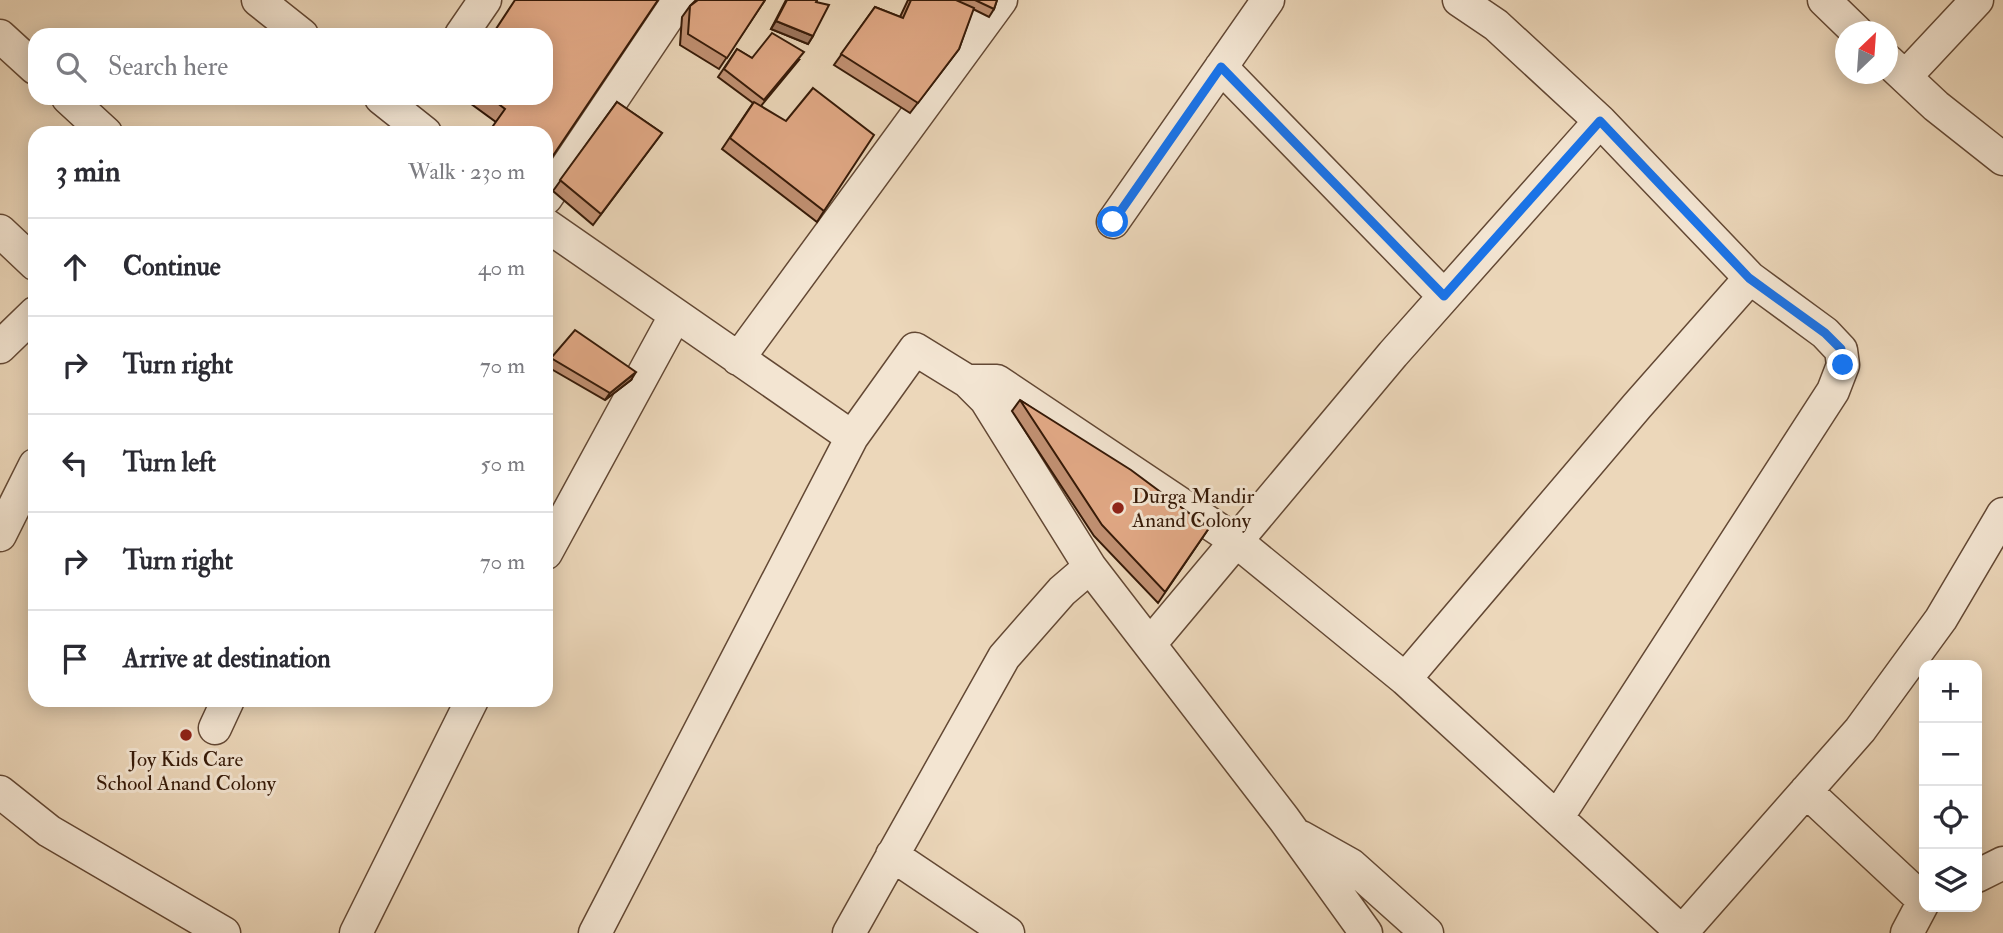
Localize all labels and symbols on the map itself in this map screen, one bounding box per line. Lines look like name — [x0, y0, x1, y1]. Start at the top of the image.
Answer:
north arrow — [1835, 21, 1898, 84]
route start — [1097, 206, 1128, 237]
route end — [1827, 349, 1858, 380]
place label: Durga Mandir Anand Colony — [1131, 483, 1255, 534]
marker: Durga Mandir Anand Colony — [1110, 500, 1126, 516]
marker: Joy Kids Care School Anand Colony — [178, 727, 194, 743]
place label: Joy Kids Care School Anand Colony — [96, 746, 277, 797]

